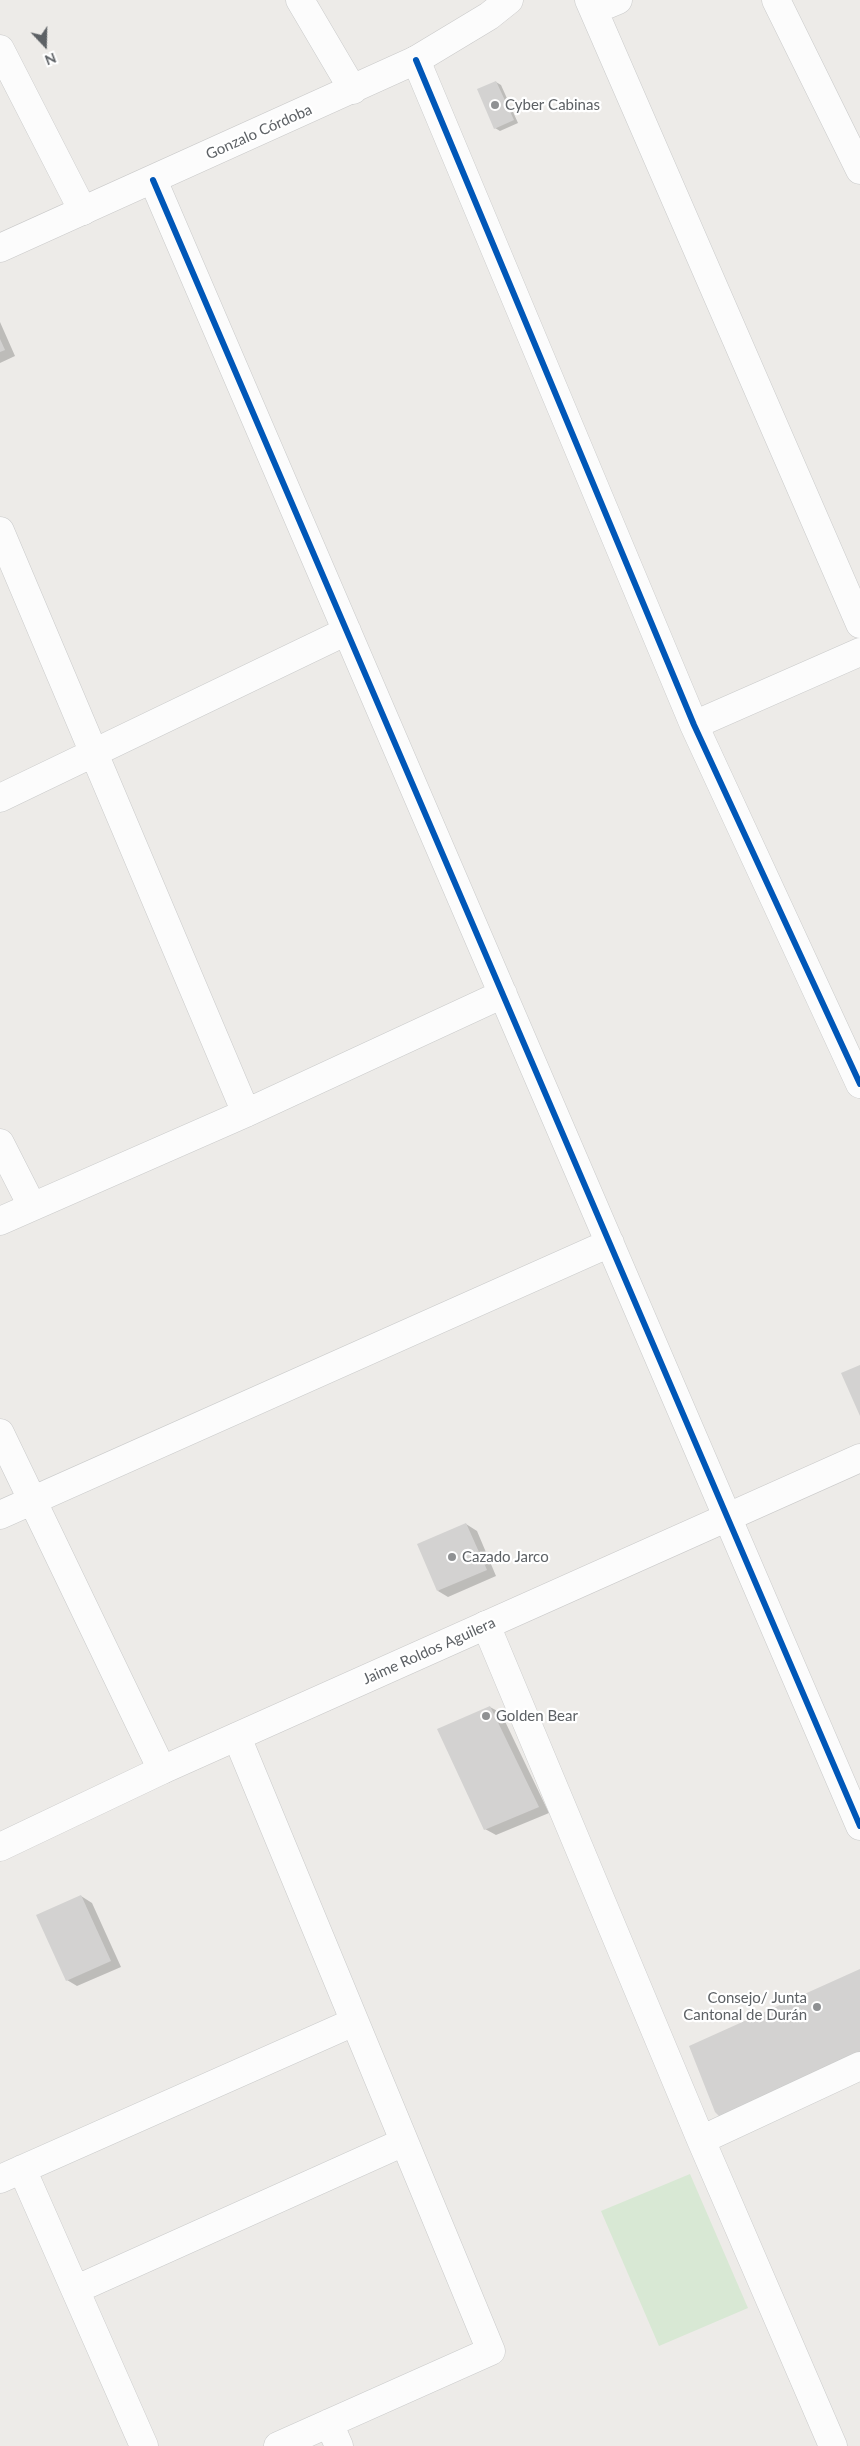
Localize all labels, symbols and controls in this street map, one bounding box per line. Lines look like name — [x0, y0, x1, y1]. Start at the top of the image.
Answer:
north arrow — [20, 20, 70, 70]
text: N — [42, 50, 59, 69]
place label: Cyber Cabinas — [505, 96, 600, 114]
marker: Cyber Cabinas — [489, 99, 501, 111]
street label: Gonzalo Córdoba — [203, 101, 315, 163]
place label: Cazado Jarco — [462, 1548, 549, 1566]
marker: Cazado Jarco — [446, 1551, 458, 1563]
street label: Jaime Roldos Aguilera — [360, 1614, 498, 1688]
place label: Golden Bear — [496, 1707, 578, 1725]
marker: Golden Bear — [480, 1710, 492, 1722]
place label: Consejo/ Junta Cantonal de Durán — [683, 1989, 807, 2024]
marker: Consejo/ Junta Cantonal de Durán — [811, 2001, 823, 2013]

